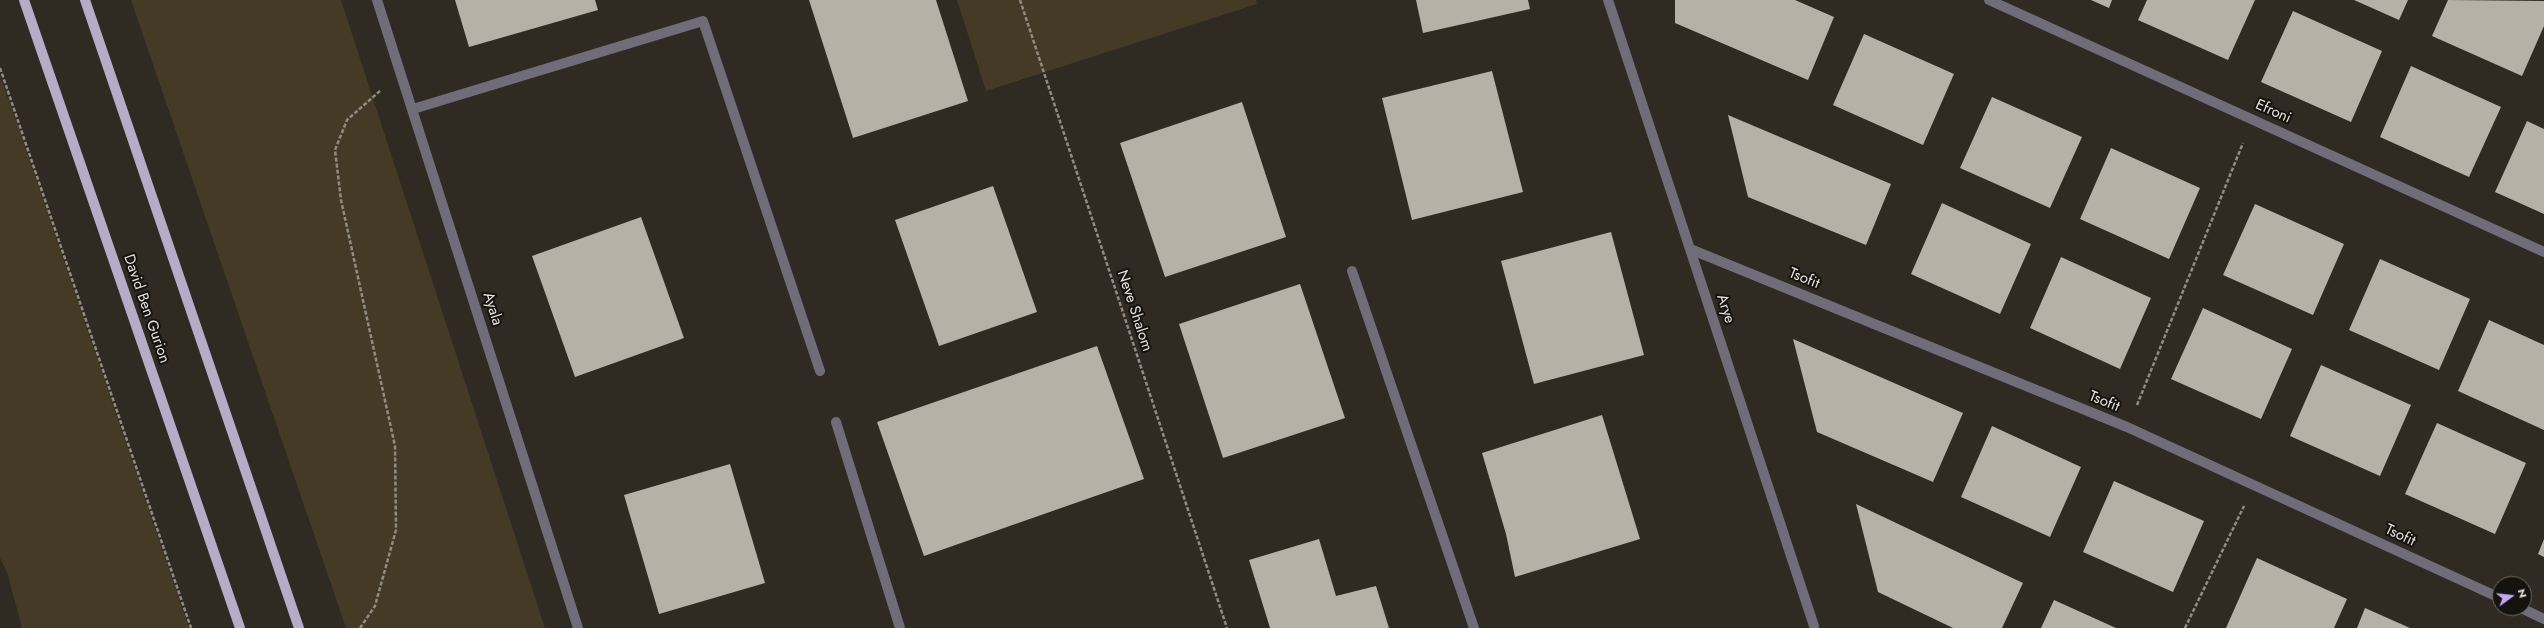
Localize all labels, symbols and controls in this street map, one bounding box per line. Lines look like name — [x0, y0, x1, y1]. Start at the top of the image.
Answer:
street label: Efroni — [2252, 96, 2294, 128]
street label: David Ben Gurion — [119, 252, 173, 366]
street label: Tsofit — [1786, 265, 1822, 293]
street label: Neve Shalom — [1112, 268, 1156, 354]
street label: Ayala — [478, 290, 506, 328]
street label: Arye — [1712, 292, 1738, 326]
street label: Tsofit — [2086, 388, 2122, 416]
street label: Tsofit — [2382, 521, 2418, 551]
north arrow — [2492, 576, 2532, 616]
text: N — [2514, 587, 2531, 599]

